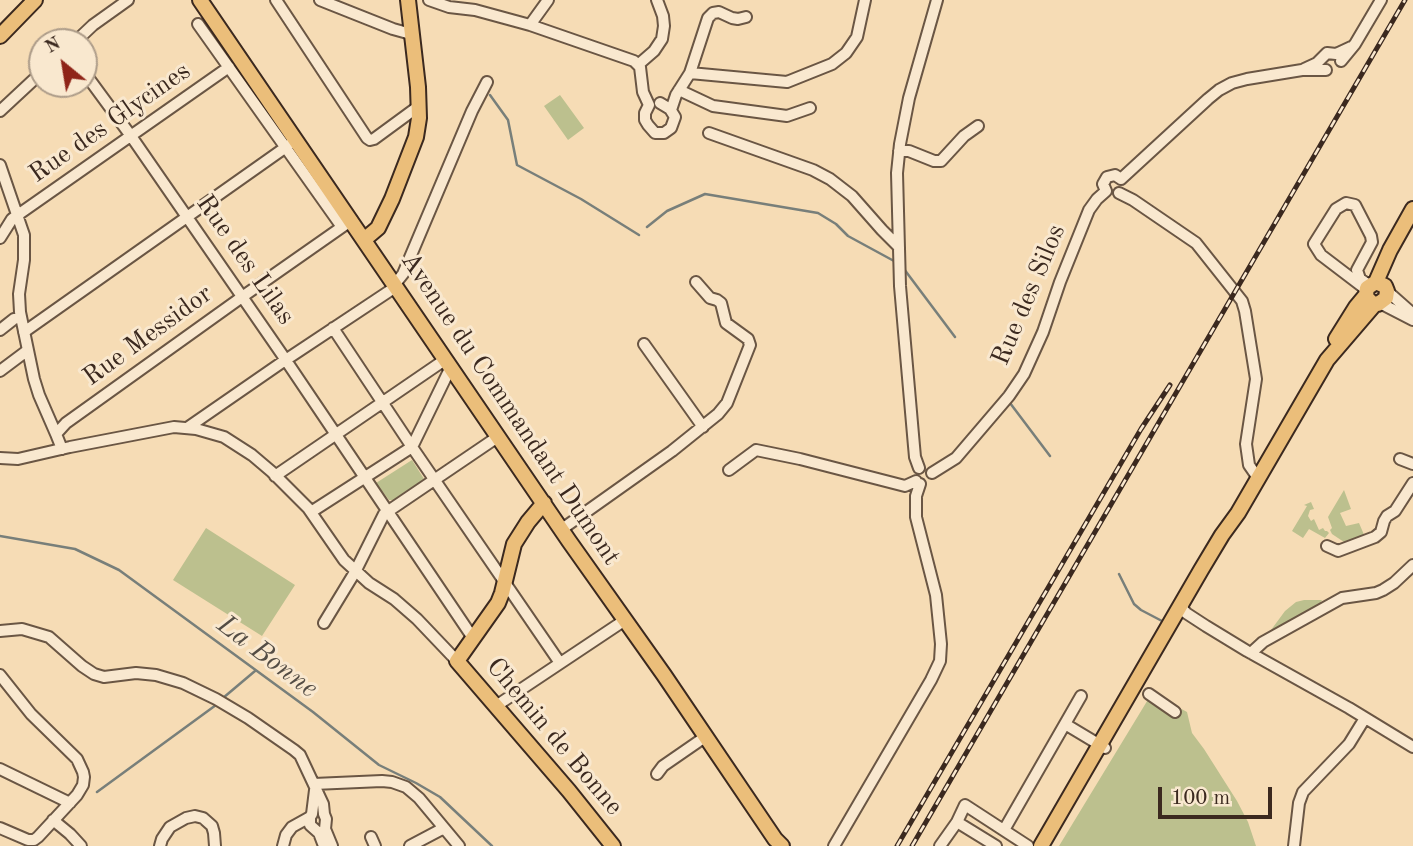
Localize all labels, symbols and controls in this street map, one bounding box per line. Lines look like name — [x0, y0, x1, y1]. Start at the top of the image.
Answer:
north arrow — [28, 28, 98, 98]
text: N — [42, 34, 64, 58]
street label: Rue des Glycines — [23, 56, 197, 190]
street label: Rue des Lilas — [189, 189, 301, 331]
street label: Rue des Silos — [985, 220, 1073, 370]
street label: Avenue du Commandant Dumont — [393, 247, 627, 571]
street label: Rue Messidor — [77, 279, 219, 393]
water label: La Bonne — [210, 608, 324, 706]
street label: Chemin de Bonne — [479, 652, 629, 822]
scale bar — [1161, 772, 1275, 816]
text: 100 m — [1171, 788, 1230, 809]

